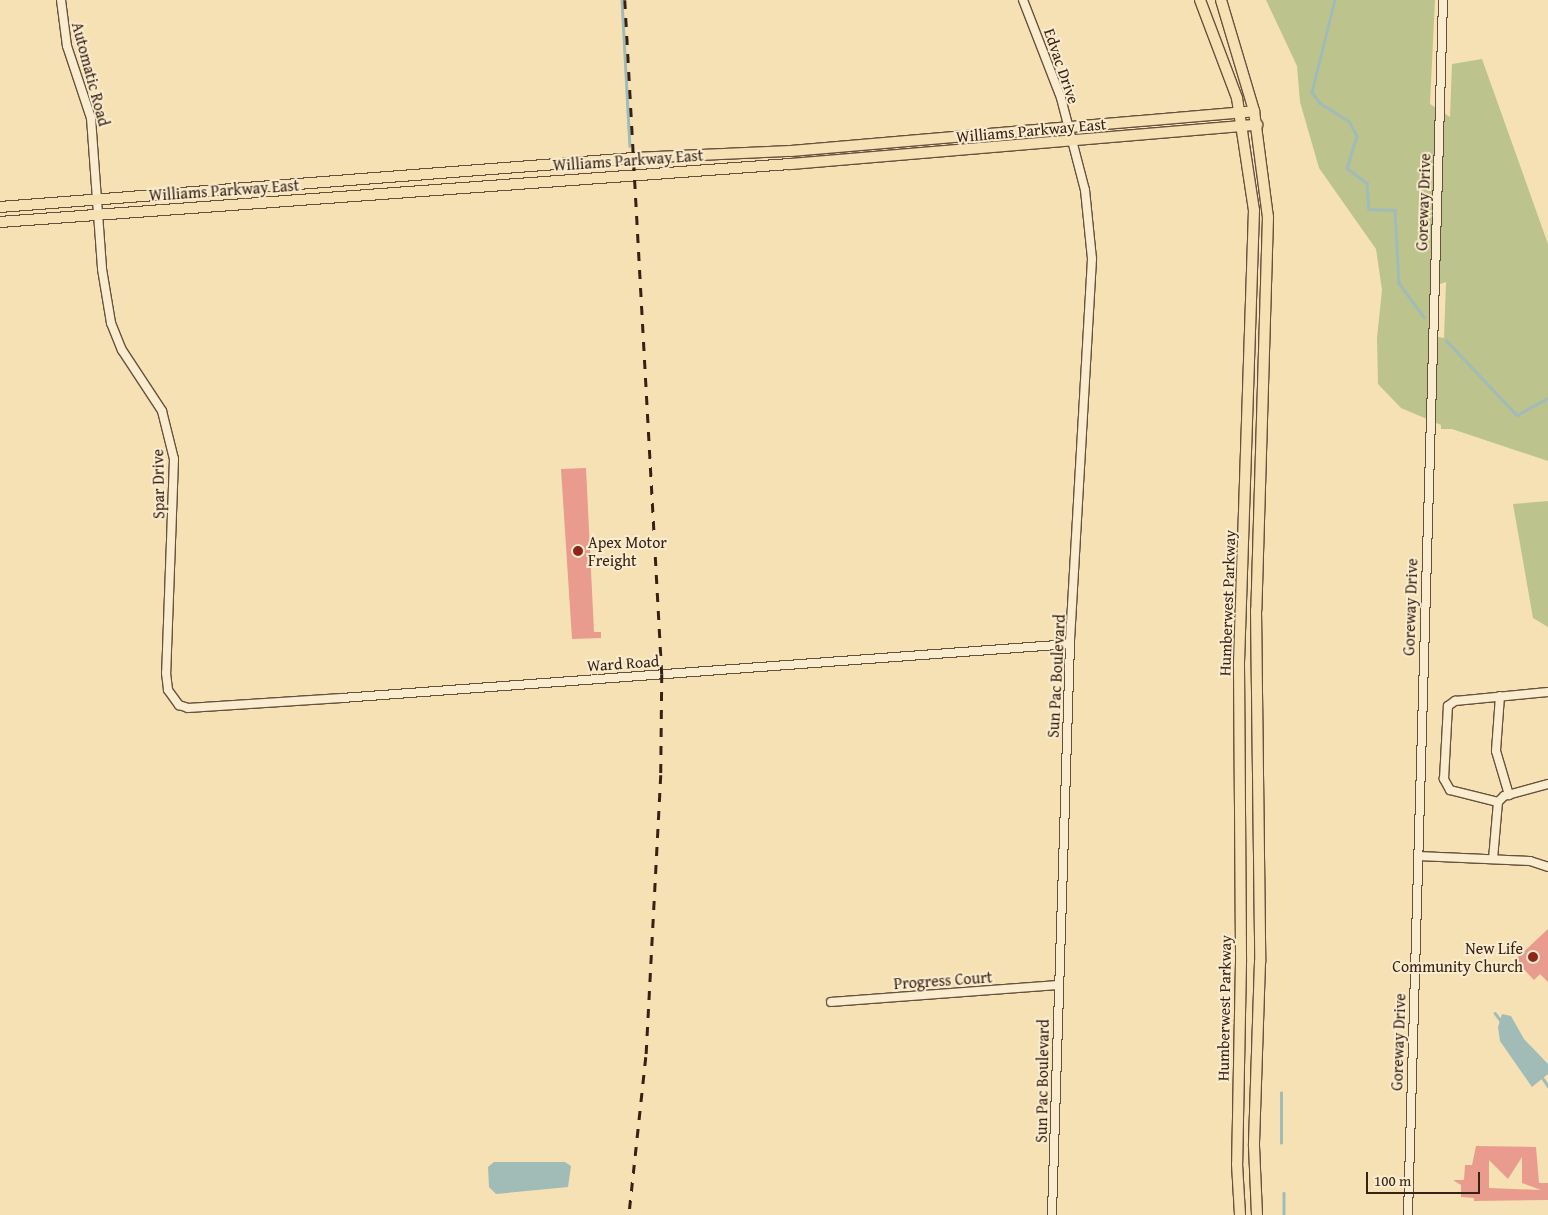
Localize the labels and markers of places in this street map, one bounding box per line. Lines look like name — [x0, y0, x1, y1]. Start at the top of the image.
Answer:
place label: Apex Motor Freight — [588, 532, 667, 570]
marker: Apex Motor Freight — [572, 545, 584, 557]
place label: New Life Community Church — [1392, 938, 1523, 976]
marker: New Life Community Church — [1527, 951, 1539, 963]

